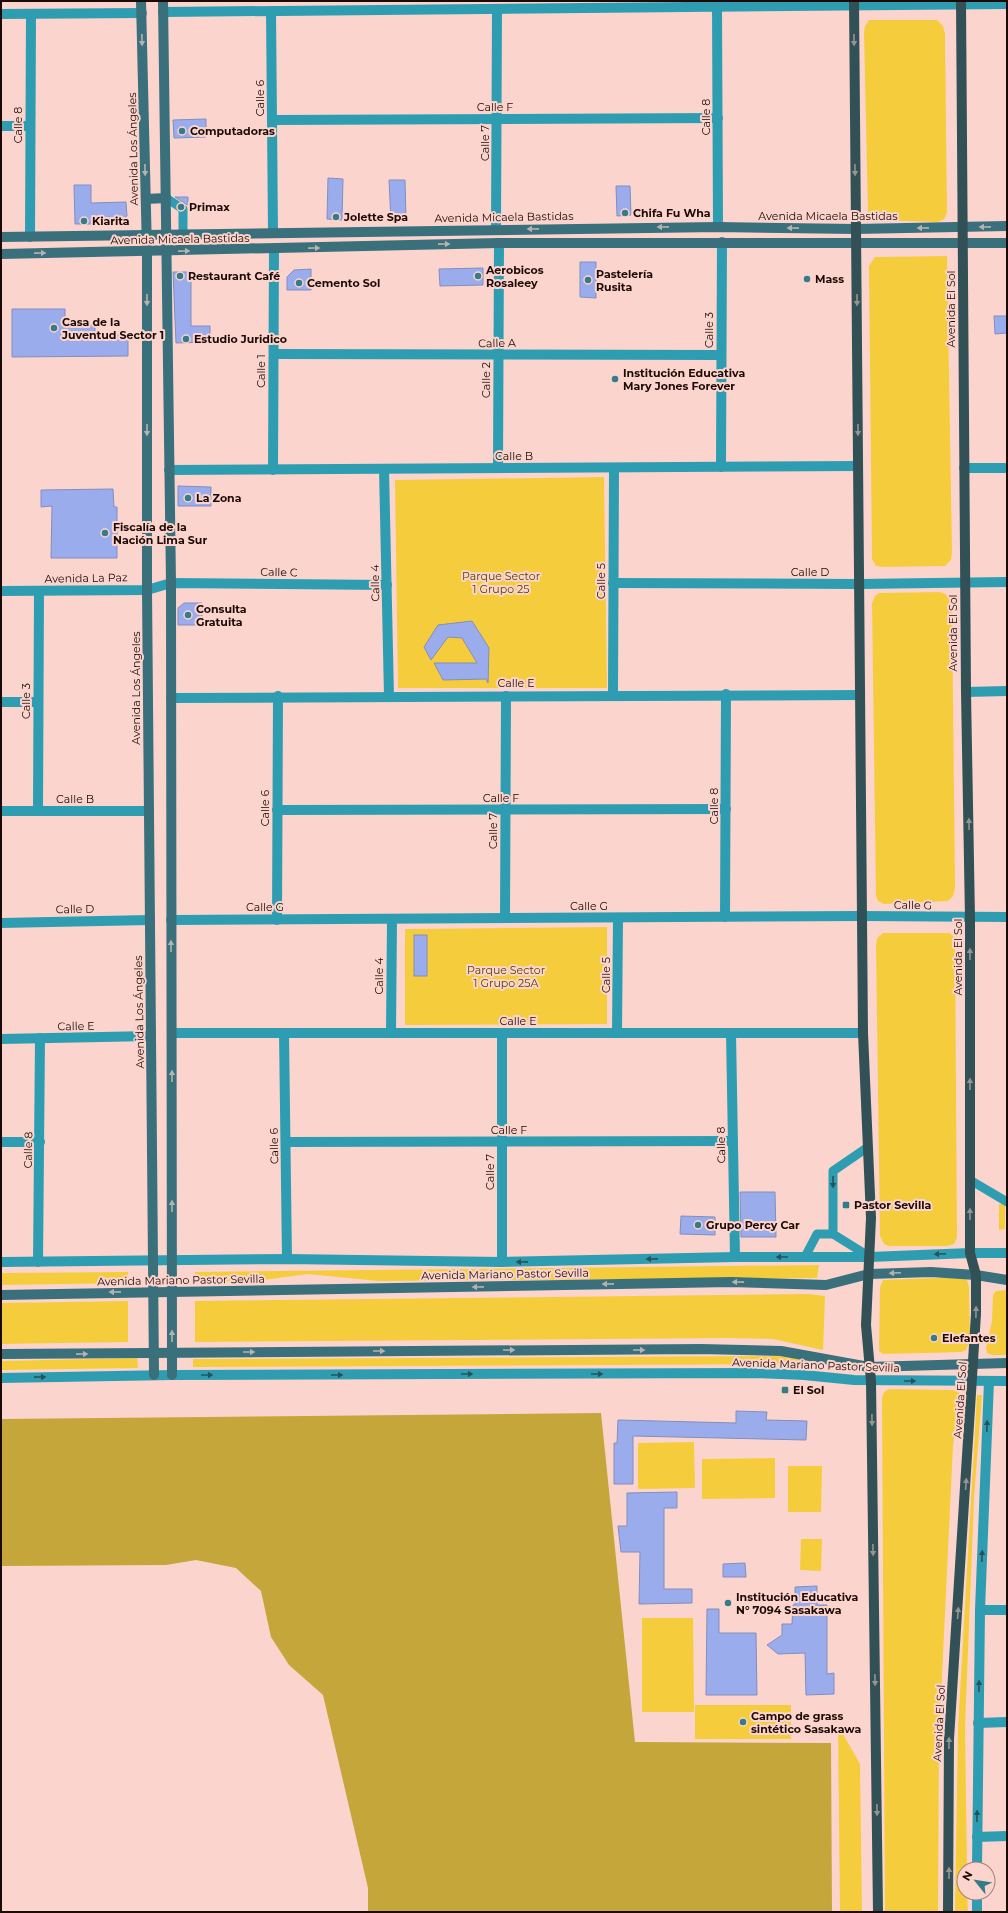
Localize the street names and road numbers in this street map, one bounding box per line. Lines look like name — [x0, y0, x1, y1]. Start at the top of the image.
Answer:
street label: Calle 6 — [253, 80, 267, 116]
street label: Avenida Los Ángeles — [125, 92, 141, 206]
street label: Calle 8 — [699, 99, 713, 135]
street label: Calle F — [477, 100, 513, 114]
street label: Calle 8 — [11, 107, 25, 143]
street label: Calle 7 — [478, 125, 492, 161]
street label: Avenida Micaela Bastidas — [434, 209, 574, 225]
street label: Avenida Micaela Bastidas — [758, 209, 898, 223]
street label: Avenida Micaela Bastidas — [110, 231, 250, 247]
street label: Avenida El Sol — [944, 270, 958, 348]
street label: Calle 3 — [702, 312, 716, 348]
street label: Calle A — [478, 336, 516, 350]
street label: Calle 1 — [254, 354, 268, 388]
street label: Calle 2 — [479, 362, 493, 398]
street label: Calle B — [495, 449, 533, 463]
street label: Calle 5 — [594, 563, 608, 599]
street label: Calle 4 — [368, 564, 382, 602]
street label: Calle C — [260, 565, 298, 579]
street label: Calle D — [791, 565, 829, 579]
street label: Avenida La Paz — [44, 570, 128, 586]
street label: Avenida El Sol — [946, 594, 960, 672]
street label: Avenida Los Ángeles — [129, 631, 143, 745]
street label: Calle E — [497, 676, 535, 690]
street label: Calle 3 — [19, 683, 33, 719]
street label: Calle 8 — [707, 788, 721, 824]
street label: Calle 6 — [258, 790, 272, 826]
street label: Calle F — [483, 791, 519, 805]
street label: Calle B — [56, 792, 94, 806]
street label: Calle 7 — [486, 813, 500, 849]
street label: Calle G — [894, 898, 932, 912]
street label: Calle G — [570, 899, 608, 913]
street label: Calle G — [246, 900, 284, 914]
street label: Calle D — [56, 902, 94, 916]
street label: Avenida El Sol — [951, 918, 965, 996]
street label: Avenida Los Ángeles — [131, 955, 147, 1069]
street label: Calle 4 — [372, 957, 386, 994]
street label: Calle 5 — [599, 957, 613, 993]
street label: Calle E — [499, 1014, 537, 1028]
street label: Calle E — [57, 1019, 95, 1033]
street label: Calle F — [491, 1123, 527, 1137]
street label: Calle 6 — [267, 1127, 281, 1164]
street label: Calle 8 — [714, 1127, 728, 1163]
street label: Calle 8 — [21, 1132, 35, 1168]
street label: Calle 7 — [483, 1154, 497, 1190]
street label: Avenida Mariano Pastor Sevilla — [421, 1266, 589, 1282]
street label: Avenida Mariano Pastor Sevilla — [97, 1272, 265, 1288]
street label: Avenida Mariano Pastor Sevilla — [732, 1355, 900, 1375]
street label: Avenida El Sol — [950, 1361, 970, 1439]
street label: Avenida El Sol — [930, 1684, 948, 1762]

